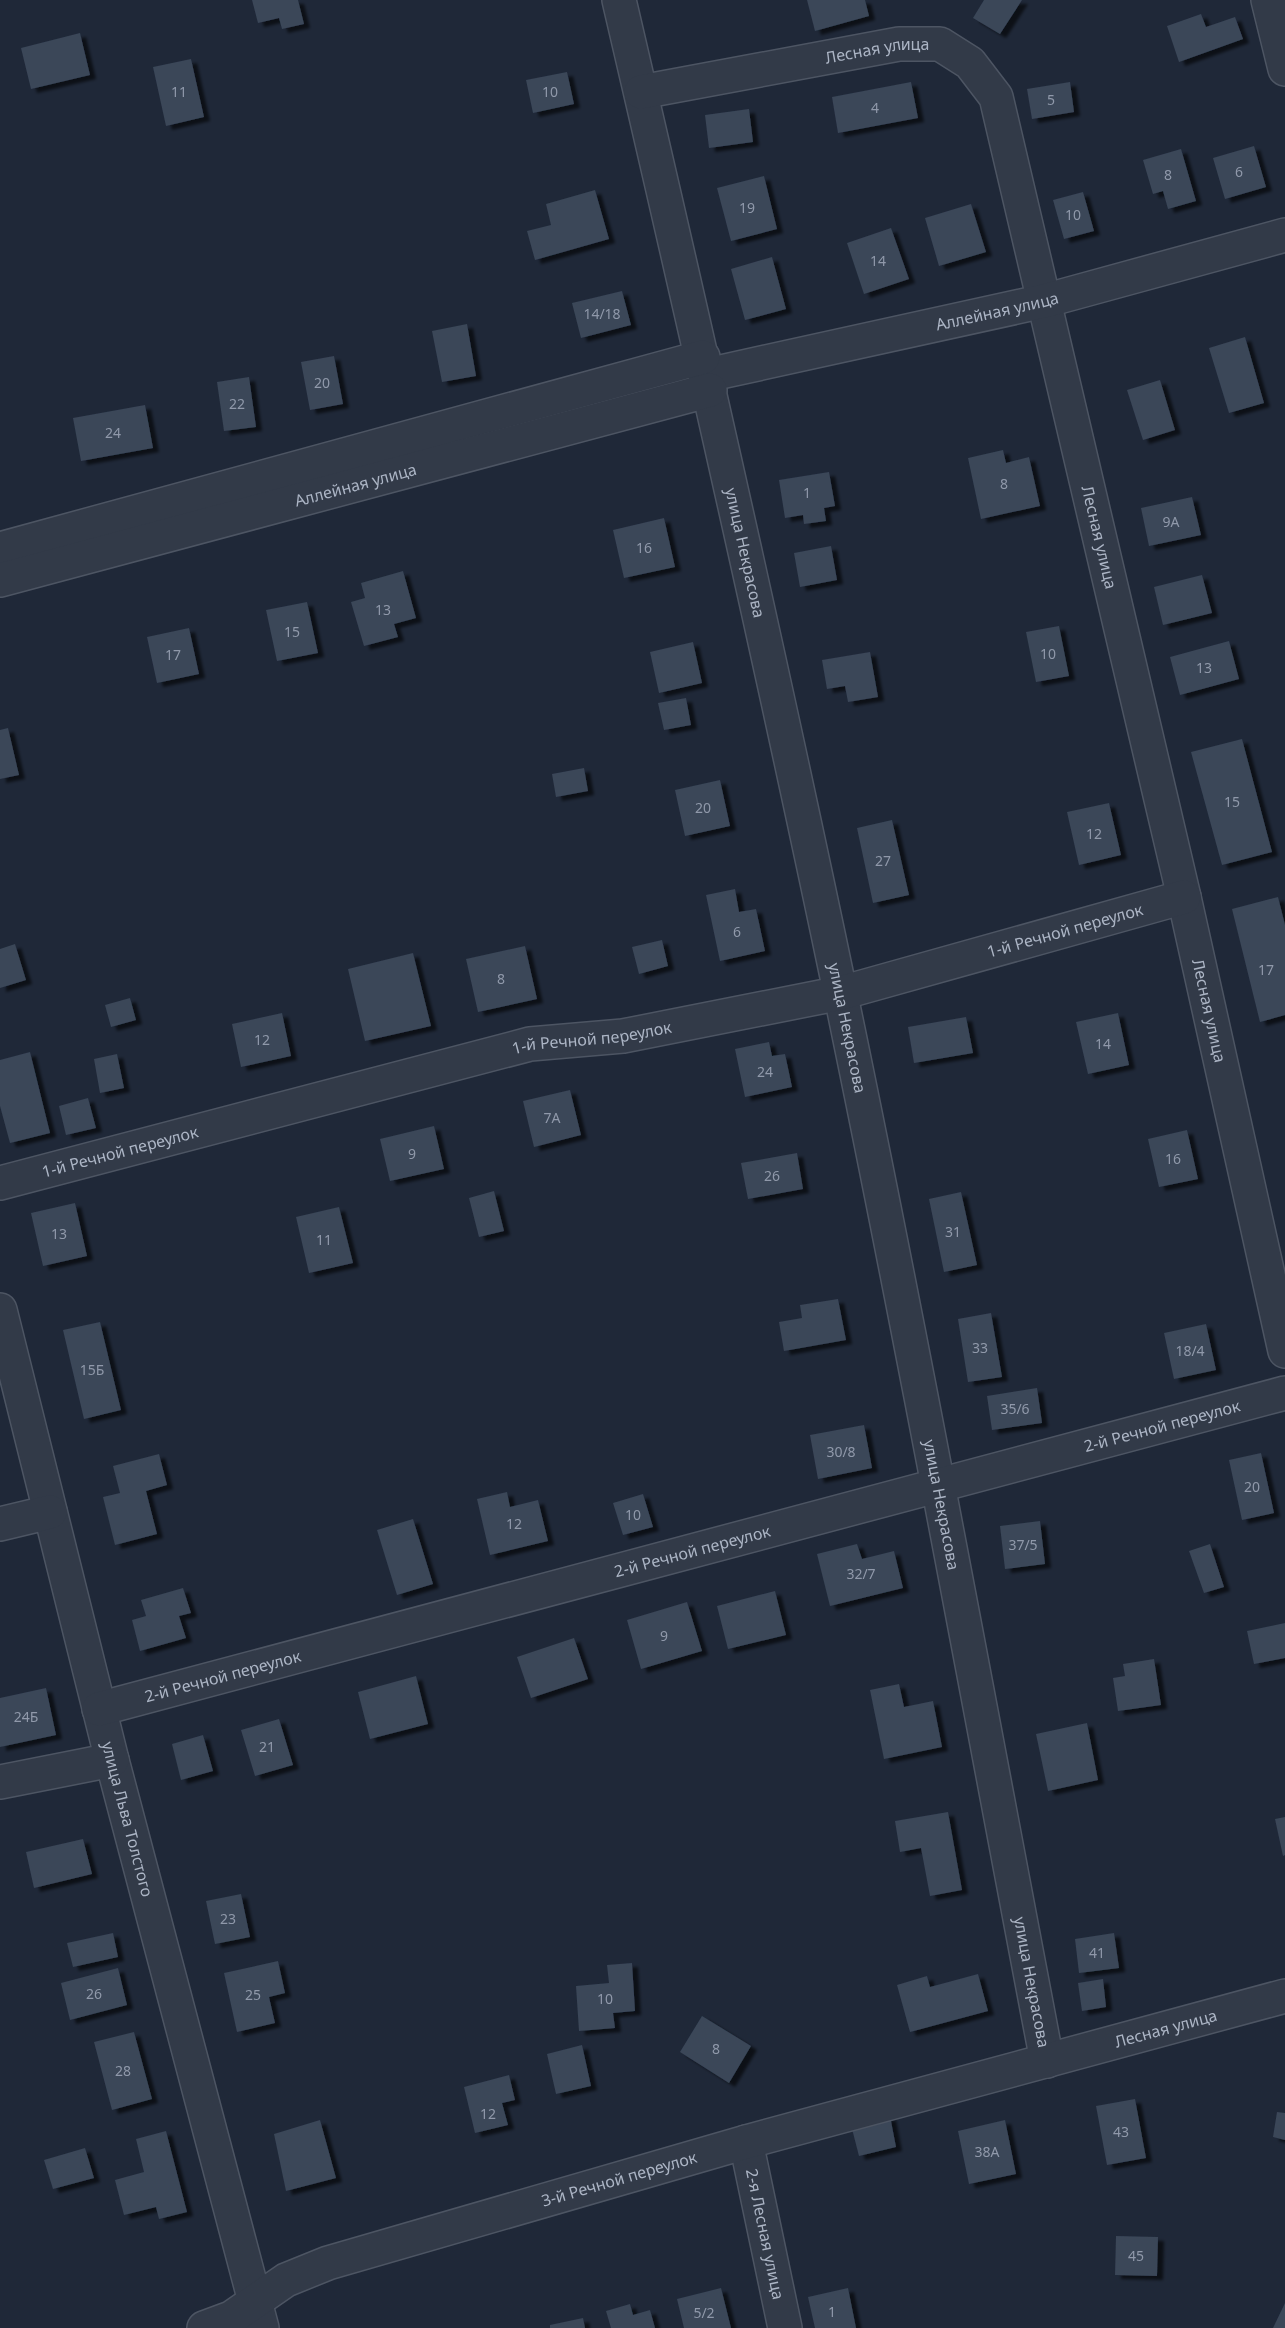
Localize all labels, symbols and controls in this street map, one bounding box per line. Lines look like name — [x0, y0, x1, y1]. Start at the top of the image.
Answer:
street label: Лесная улица — [823, 33, 929, 69]
house number: 11 — [171, 82, 187, 101]
house number: 10 — [542, 82, 558, 101]
house number: 5 — [1047, 90, 1055, 109]
house number: 4 — [871, 98, 879, 117]
house number: 6 — [1235, 162, 1243, 181]
house number: 8 — [1164, 165, 1172, 184]
house number: 19 — [739, 198, 755, 217]
house number: 10 — [1065, 205, 1081, 224]
house number: 14 — [870, 251, 886, 270]
street label: Аллейная улица — [934, 287, 1061, 335]
house number: 14/18 — [583, 304, 621, 323]
house number: 20 — [314, 373, 330, 392]
house number: 22 — [229, 394, 245, 413]
house number: 24 — [105, 423, 121, 442]
street label: Аллейная улица — [292, 458, 419, 512]
house number: 8 — [1000, 474, 1008, 493]
house number: 1 — [803, 483, 811, 502]
street label: Лесная улица — [1077, 483, 1122, 591]
street label: улица Некрасова — [720, 486, 770, 620]
house number: 9А — [1163, 512, 1180, 531]
house number: 16 — [636, 538, 652, 557]
house number: 13 — [375, 600, 391, 619]
house number: 15 — [284, 622, 300, 641]
house number: 10 — [1040, 644, 1056, 663]
house number: 17 — [165, 645, 181, 664]
house number: 13 — [1196, 658, 1212, 677]
house number: 15 — [1224, 792, 1240, 811]
house number: 20 — [695, 798, 711, 817]
house number: 12 — [1086, 824, 1102, 843]
house number: 27 — [875, 851, 891, 870]
street label: 1-й Речной переулок — [984, 898, 1146, 963]
house number: 6 — [733, 922, 741, 941]
street label: Лесная улица — [1187, 957, 1231, 1065]
house number: 17 — [1258, 960, 1274, 979]
street label: улица Некрасова — [823, 961, 872, 1095]
house number: 8 — [497, 969, 505, 988]
street label: 1-й Речной переулок — [509, 1016, 674, 1059]
house number: 12 — [254, 1030, 270, 1049]
house number: 14 — [1095, 1034, 1111, 1053]
house number: 24 — [757, 1062, 773, 1081]
house number: 7А — [544, 1108, 561, 1127]
street label: 1-й Речной переулок — [39, 1120, 201, 1183]
house number: 9 — [408, 1144, 416, 1163]
house number: 16 — [1165, 1149, 1181, 1168]
house number: 26 — [764, 1166, 780, 1185]
house number: 31 — [945, 1222, 961, 1241]
house number: 13 — [51, 1224, 67, 1243]
house number: 11 — [316, 1230, 332, 1249]
house number: 33 — [972, 1338, 988, 1357]
house number: 18/4 — [1175, 1341, 1205, 1360]
house number: 15Б — [80, 1360, 104, 1379]
street label: 2-й Речной переулок — [1081, 1394, 1243, 1457]
house number: 35/6 — [1000, 1399, 1030, 1418]
street label: улица Некрасова — [918, 1437, 965, 1572]
house number: 30/8 — [826, 1442, 856, 1461]
house number: 20 — [1244, 1477, 1260, 1496]
house number: 10 — [625, 1505, 641, 1524]
house number: 12 — [506, 1514, 522, 1533]
street label: 2-й Речной переулок — [612, 1519, 773, 1582]
house number: 37/5 — [1008, 1535, 1038, 1554]
house number: 32/7 — [846, 1564, 876, 1583]
house number: 9 — [660, 1626, 668, 1645]
street label: 2-й Речной переулок — [142, 1645, 304, 1707]
house number: 24Б — [14, 1707, 38, 1726]
house number: 21 — [259, 1737, 275, 1756]
street label: улица Льва Толстого — [97, 1739, 159, 1899]
house number: 23 — [220, 1909, 236, 1928]
street label: улица Некрасова — [1009, 1915, 1055, 2049]
house number: 41 — [1089, 1943, 1105, 1962]
house number: 26 — [86, 1984, 102, 2003]
house number: 25 — [245, 1985, 261, 2004]
house number: 10 — [597, 1989, 613, 2008]
street label: Лесная улица — [1112, 2004, 1220, 2053]
house number: 8 — [712, 2039, 720, 2058]
house number: 28 — [115, 2061, 131, 2080]
house number: 12 — [480, 2104, 496, 2123]
house number: 43 — [1113, 2122, 1129, 2141]
house number: 38А — [975, 2142, 1000, 2161]
street label: 3-й Речной переулок — [539, 2146, 700, 2212]
street label: 2-я Лесная улица — [741, 2167, 790, 2301]
house number: 45 — [1128, 2246, 1144, 2265]
house number: 1 — [828, 2302, 836, 2321]
house number: 5/2 — [693, 2303, 715, 2322]

